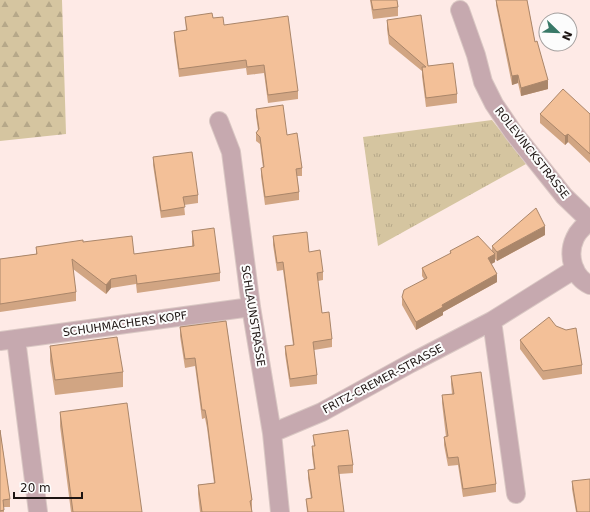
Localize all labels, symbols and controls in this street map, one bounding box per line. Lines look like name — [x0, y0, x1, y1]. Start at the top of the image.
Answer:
north arrow — [538, 12, 578, 52]
text: N — [559, 29, 575, 42]
street label: ROLEVINCKSTRASSE — [492, 105, 572, 201]
street label: SCHLAUNSTRASSE — [239, 264, 267, 368]
street label: SCHUHMACHERS KOPF — [62, 309, 188, 339]
street label: FRITZ-CREMER-STRASSE — [321, 342, 445, 416]
scale bar — [14, 474, 82, 500]
text: 20 m — [20, 481, 51, 495]

